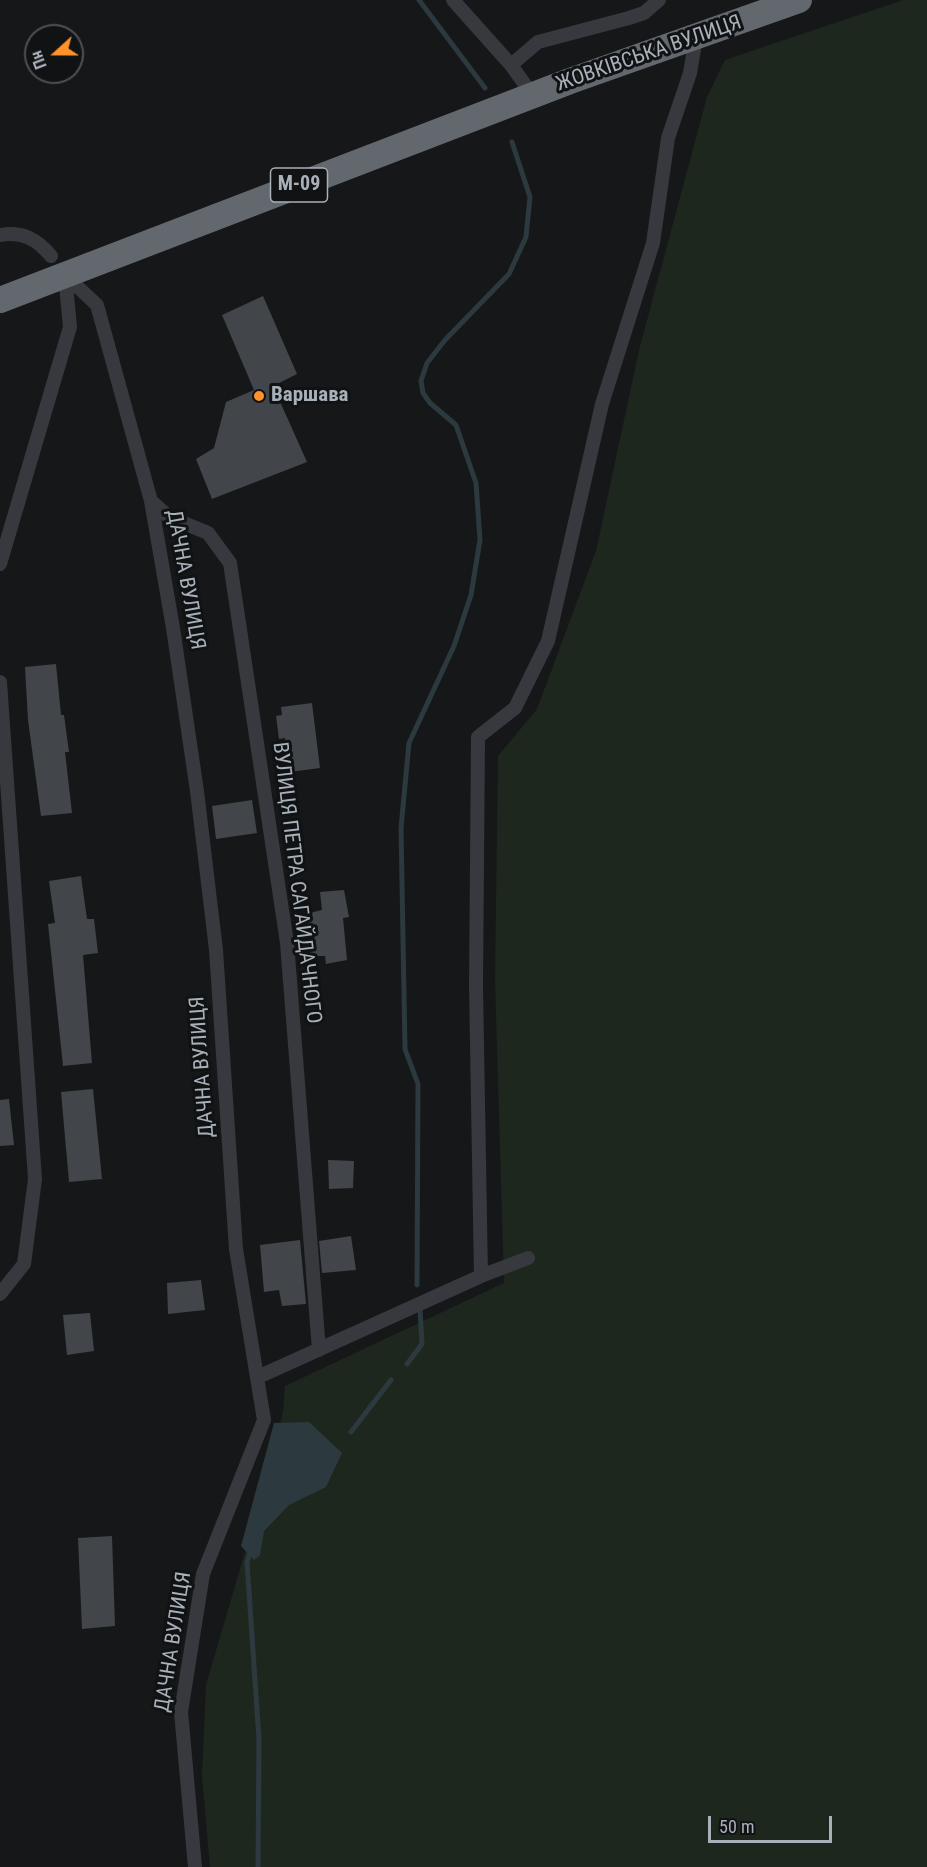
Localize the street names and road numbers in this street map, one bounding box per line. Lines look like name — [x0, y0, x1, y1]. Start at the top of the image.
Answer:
street label: ЖОВКІВСЬКА ВУЛИЦЯ — [553, 10, 745, 98]
road number: М-09 — [270, 168, 328, 202]
street label: ДАЧНА ВУЛИЦЯ — [160, 508, 210, 652]
street label: ВУЛИЦЯ ПЕТРА САГАЙДАЧНОГО — [266, 741, 326, 1025]
street label: ДАЧНА ВУЛИЦЯ — [185, 995, 221, 1139]
street label: ДАЧНА ВУЛИЦЯ — [150, 1570, 198, 1714]

